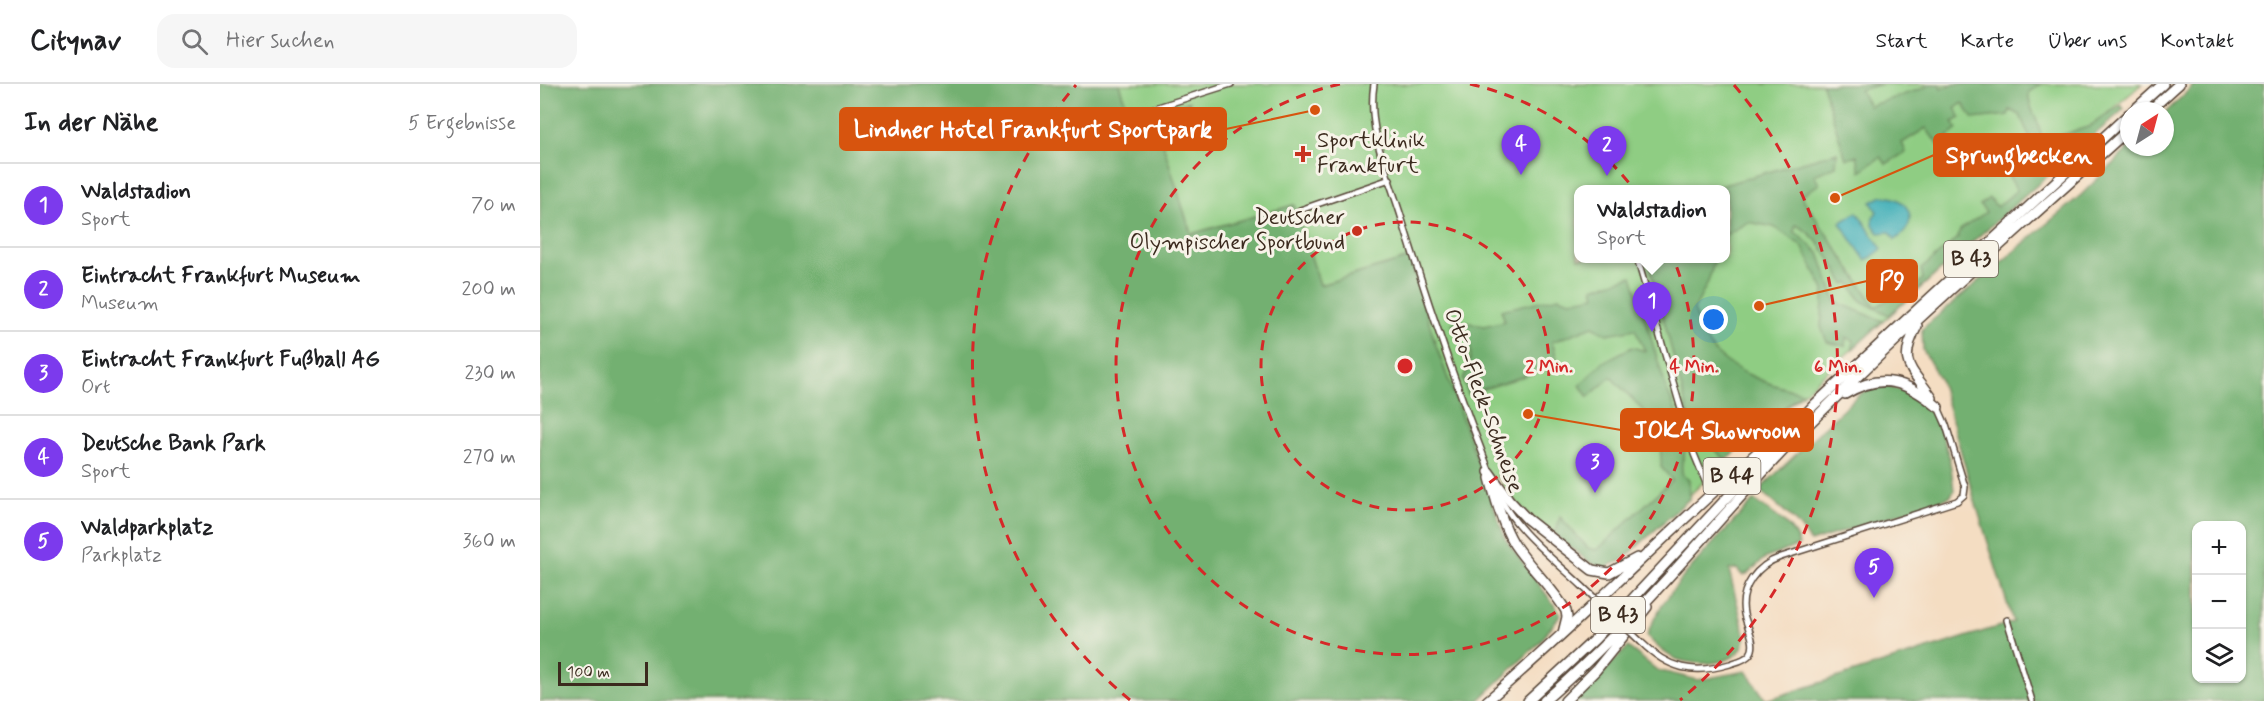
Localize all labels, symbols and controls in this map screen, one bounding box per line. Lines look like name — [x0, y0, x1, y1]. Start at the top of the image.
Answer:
search box — [157, 14, 577, 68]
text: Citynav — [30, 23, 121, 60]
icon: search — [178, 25, 211, 58]
text: Hier suchen — [226, 27, 335, 55]
text: Start — [1876, 27, 1928, 55]
text: Karte — [1961, 27, 2014, 55]
text: Über uns — [2047, 27, 2127, 55]
text: Kontakt — [2160, 27, 2234, 55]
north arrow — [2120, 102, 2174, 156]
text: In der Nähe — [24, 106, 158, 140]
callout: Lindner Hotel Frankfurt Sportpark — [840, 108, 1226, 150]
text: 5 Ergebnisse — [408, 110, 516, 137]
text: Lindner Hotel Frankfurt Sportpark — [854, 115, 1212, 146]
pin: 4 — [1502, 126, 1540, 175]
pin: 2 — [1588, 126, 1626, 176]
place label: Sportklinik Frankfurt — [1317, 127, 1425, 180]
callout: Sprungbecken — [1934, 134, 2104, 176]
text: Sprungbecken — [1946, 141, 2093, 175]
marker: Sportklinik Frankfurt — [1294, 145, 1312, 163]
text: Waldstadion — [81, 178, 191, 206]
popup — [1574, 185, 1730, 263]
text: 1 — [39, 192, 48, 219]
text: 70 m — [471, 192, 516, 219]
text: Waldstadion — [1597, 197, 1707, 225]
place label: Deutscher Olympischer Sportbund — [1129, 204, 1345, 257]
text: Sport — [81, 206, 130, 233]
marker: Deutscher Olympischer Sportbund — [1350, 224, 1364, 238]
text: Sport — [1597, 225, 1646, 252]
road number: B 43 — [1944, 241, 1998, 277]
callout: P9 — [1867, 260, 1917, 302]
text: Eintracht Frankfurt Museum — [81, 262, 361, 290]
text: P9 — [1879, 267, 1905, 298]
text: 2 — [39, 276, 48, 303]
text: 200 m — [461, 276, 516, 303]
pin: 1 — [1632, 282, 1672, 332]
text: Museum — [81, 290, 159, 317]
street label: Otto-Fleck-Schneise — [1437, 305, 1529, 497]
your location — [1699, 305, 1728, 334]
text: Eintracht Frankfurt Fußball AG — [81, 346, 380, 374]
text: 2 Min. — [1525, 355, 1573, 379]
text: 4 Min. — [1669, 355, 1719, 379]
text: 6 Min. — [1814, 355, 1862, 379]
centre of rings — [1395, 356, 1415, 376]
text: 3 — [39, 360, 48, 387]
text: 230 m — [464, 360, 516, 387]
text: Ort — [81, 374, 110, 401]
callout: JOKA Showroom — [1621, 409, 1813, 451]
text: JOKA Showroom — [1633, 416, 1801, 447]
text: Deutsche Bank Park — [81, 430, 266, 458]
text: 4 — [38, 444, 49, 471]
text: 270 m — [463, 444, 516, 471]
pin: 3 — [1576, 444, 1614, 493]
text: Sport — [81, 458, 130, 485]
road number: B 44 — [1704, 458, 1760, 494]
text: Waldparkplatz — [81, 514, 213, 542]
map controls — [2192, 521, 2246, 683]
button: + — [2192, 521, 2246, 575]
text: 5 — [38, 528, 50, 555]
text: 360 m — [463, 528, 516, 555]
text: Parkplatz — [81, 542, 162, 569]
pin: 5 — [1854, 548, 1894, 598]
button: − — [2192, 575, 2246, 629]
road number: B 43 — [1591, 597, 1645, 633]
button: layers — [2192, 629, 2246, 683]
scale bar — [558, 659, 648, 686]
text: 100 m — [567, 662, 610, 683]

